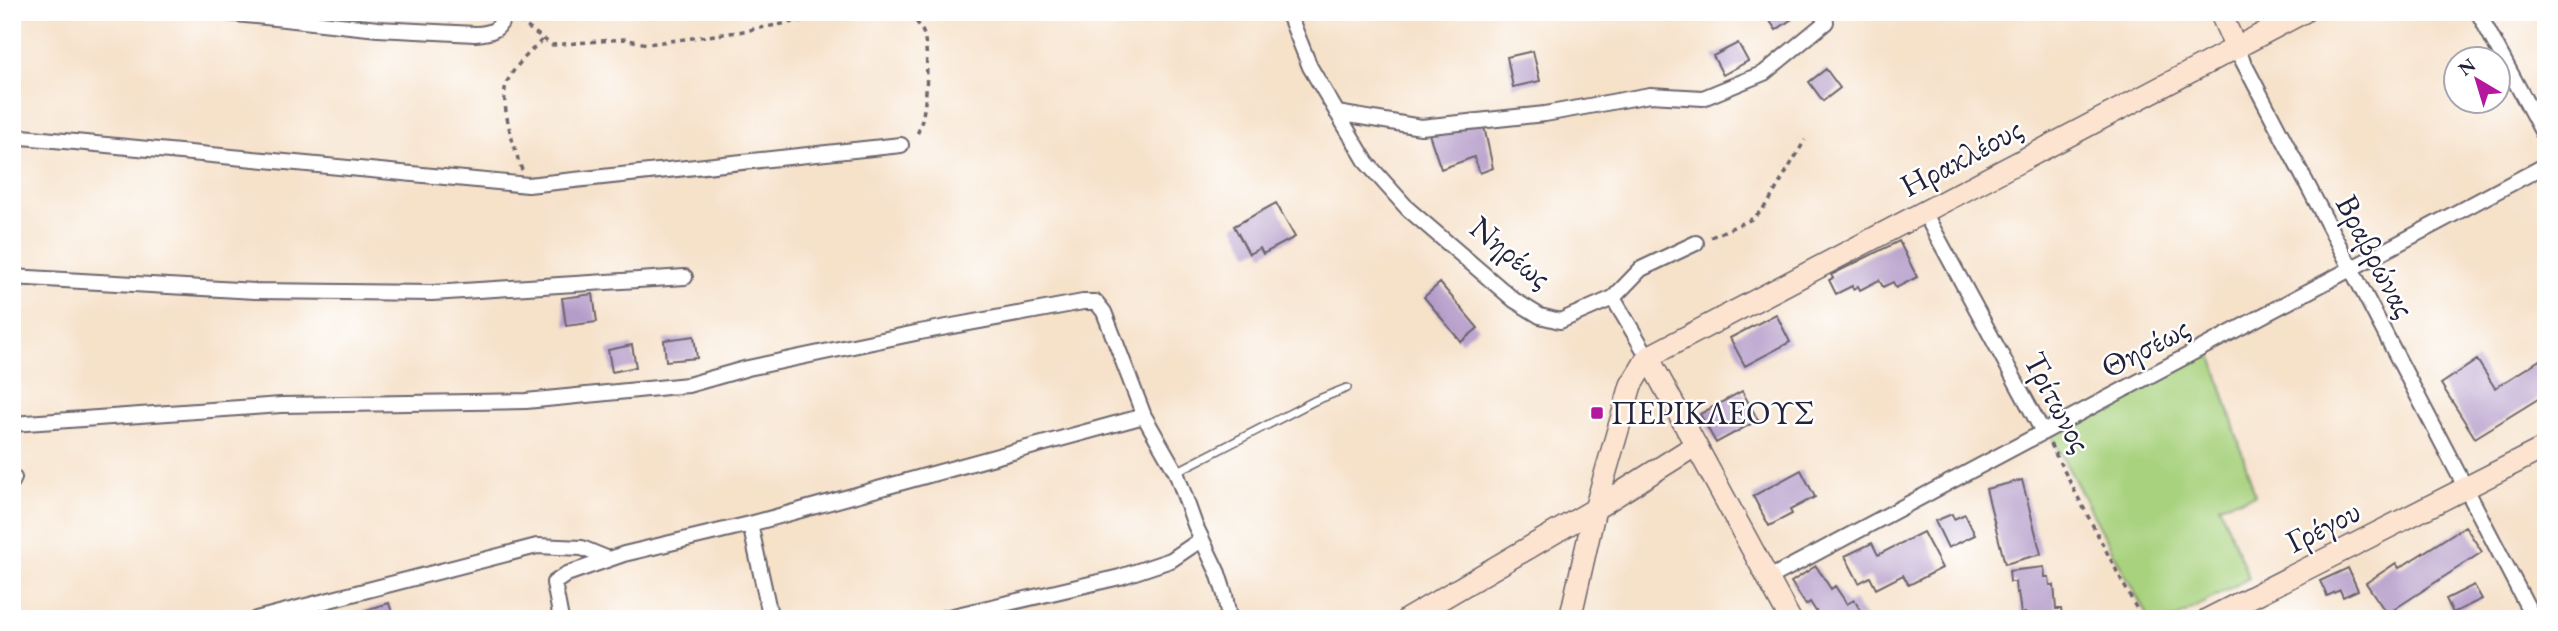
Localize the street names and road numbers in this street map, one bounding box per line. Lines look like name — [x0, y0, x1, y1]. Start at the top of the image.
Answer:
street label: Ηρακλέους — [1893, 107, 2029, 207]
street label: Βραβρώνας — [2326, 187, 2426, 325]
street label: Νηρέως — [1461, 206, 1561, 298]
street label: Θησέως — [2093, 306, 2197, 388]
street label: Τρίτωνος — [2014, 345, 2102, 459]
street label: Γρέγου — [2279, 490, 2367, 562]

